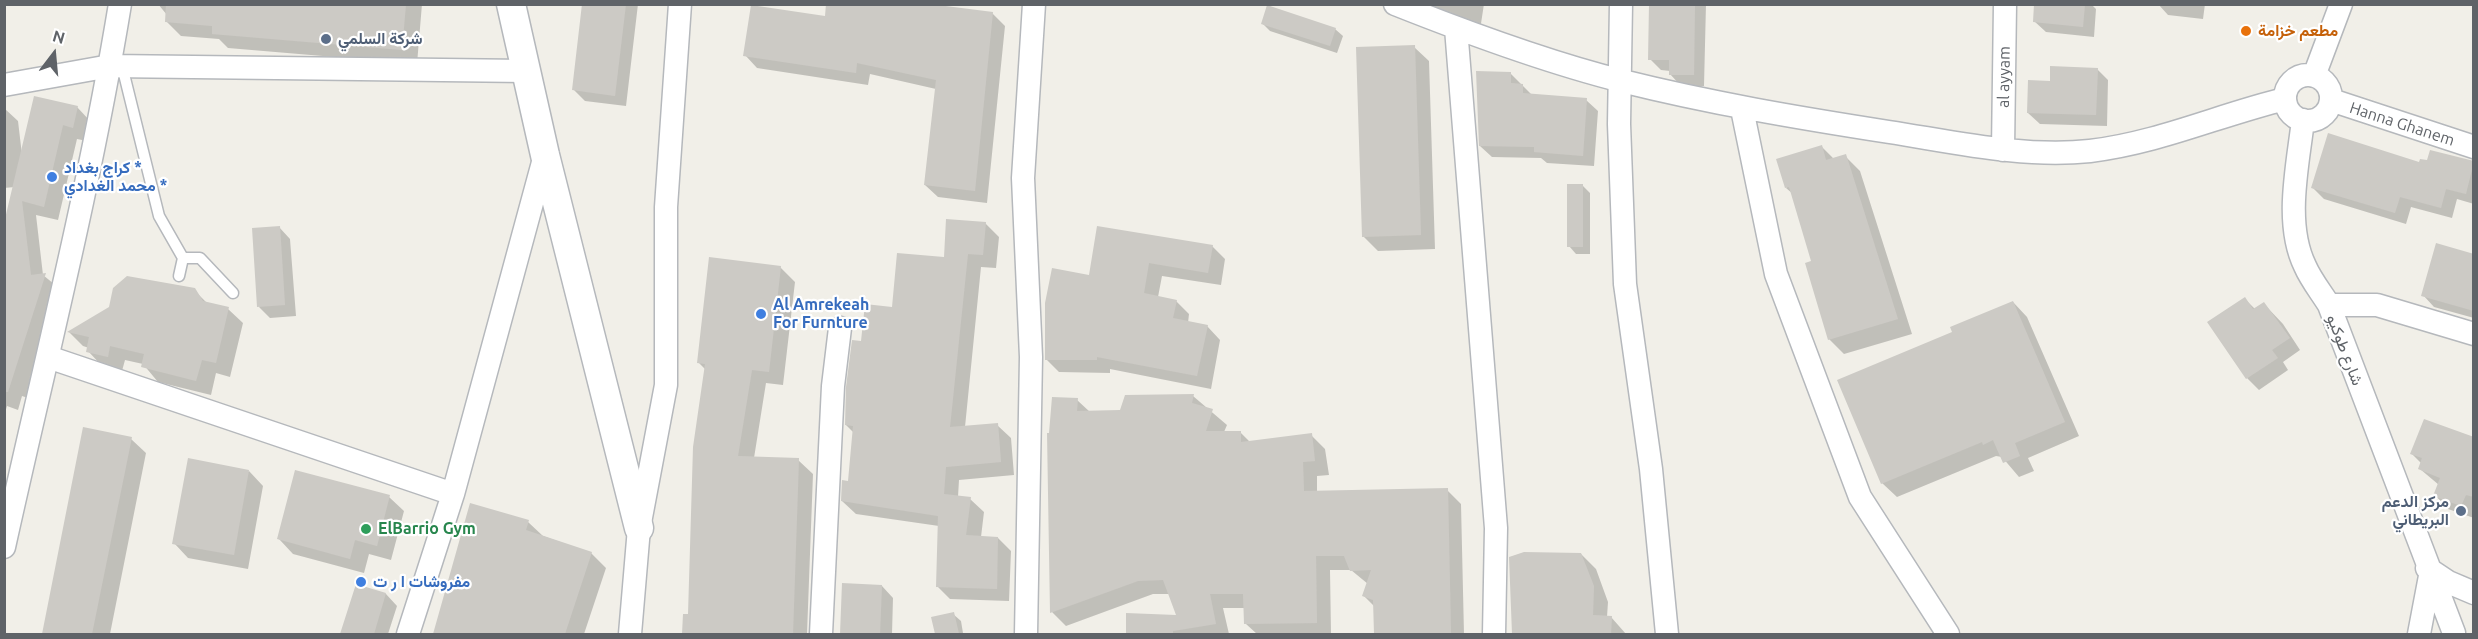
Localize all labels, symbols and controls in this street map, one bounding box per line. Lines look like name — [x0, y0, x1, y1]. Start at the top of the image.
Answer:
place label: مطعم خزامة — [2258, 21, 2338, 41]
north arrow — [24, 24, 84, 84]
marker: مطعم خزامة — [2239, 24, 2253, 38]
text: N — [51, 26, 67, 47]
place label: شركة السلمي — [338, 29, 423, 49]
marker: شركة السلمي — [319, 32, 333, 46]
street label: al ayyam — [1994, 46, 2014, 108]
street label: Hanna Ghanem — [2347, 98, 2457, 150]
place label: كراج بغداد * محمد الغدادي * — [64, 158, 167, 196]
marker: كراج بغداد * محمد الغدادي * — [45, 170, 59, 184]
place label: Al Amrekeah For Furnture — [773, 295, 869, 333]
marker: Al Amrekeah For Furnture — [754, 307, 768, 321]
street label: شارع طوكيو — [2323, 312, 2367, 388]
place label: مركز الدعم البريطاني — [2382, 492, 2449, 530]
marker: مركز الدعم البريطاني — [2454, 504, 2468, 518]
place label: ElBarrio Gym — [378, 519, 476, 539]
marker: ElBarrio Gym — [359, 522, 373, 536]
place label: مفروشات ا ر ت — [373, 572, 470, 592]
marker: مفروشات ا ر ت — [354, 575, 368, 589]

